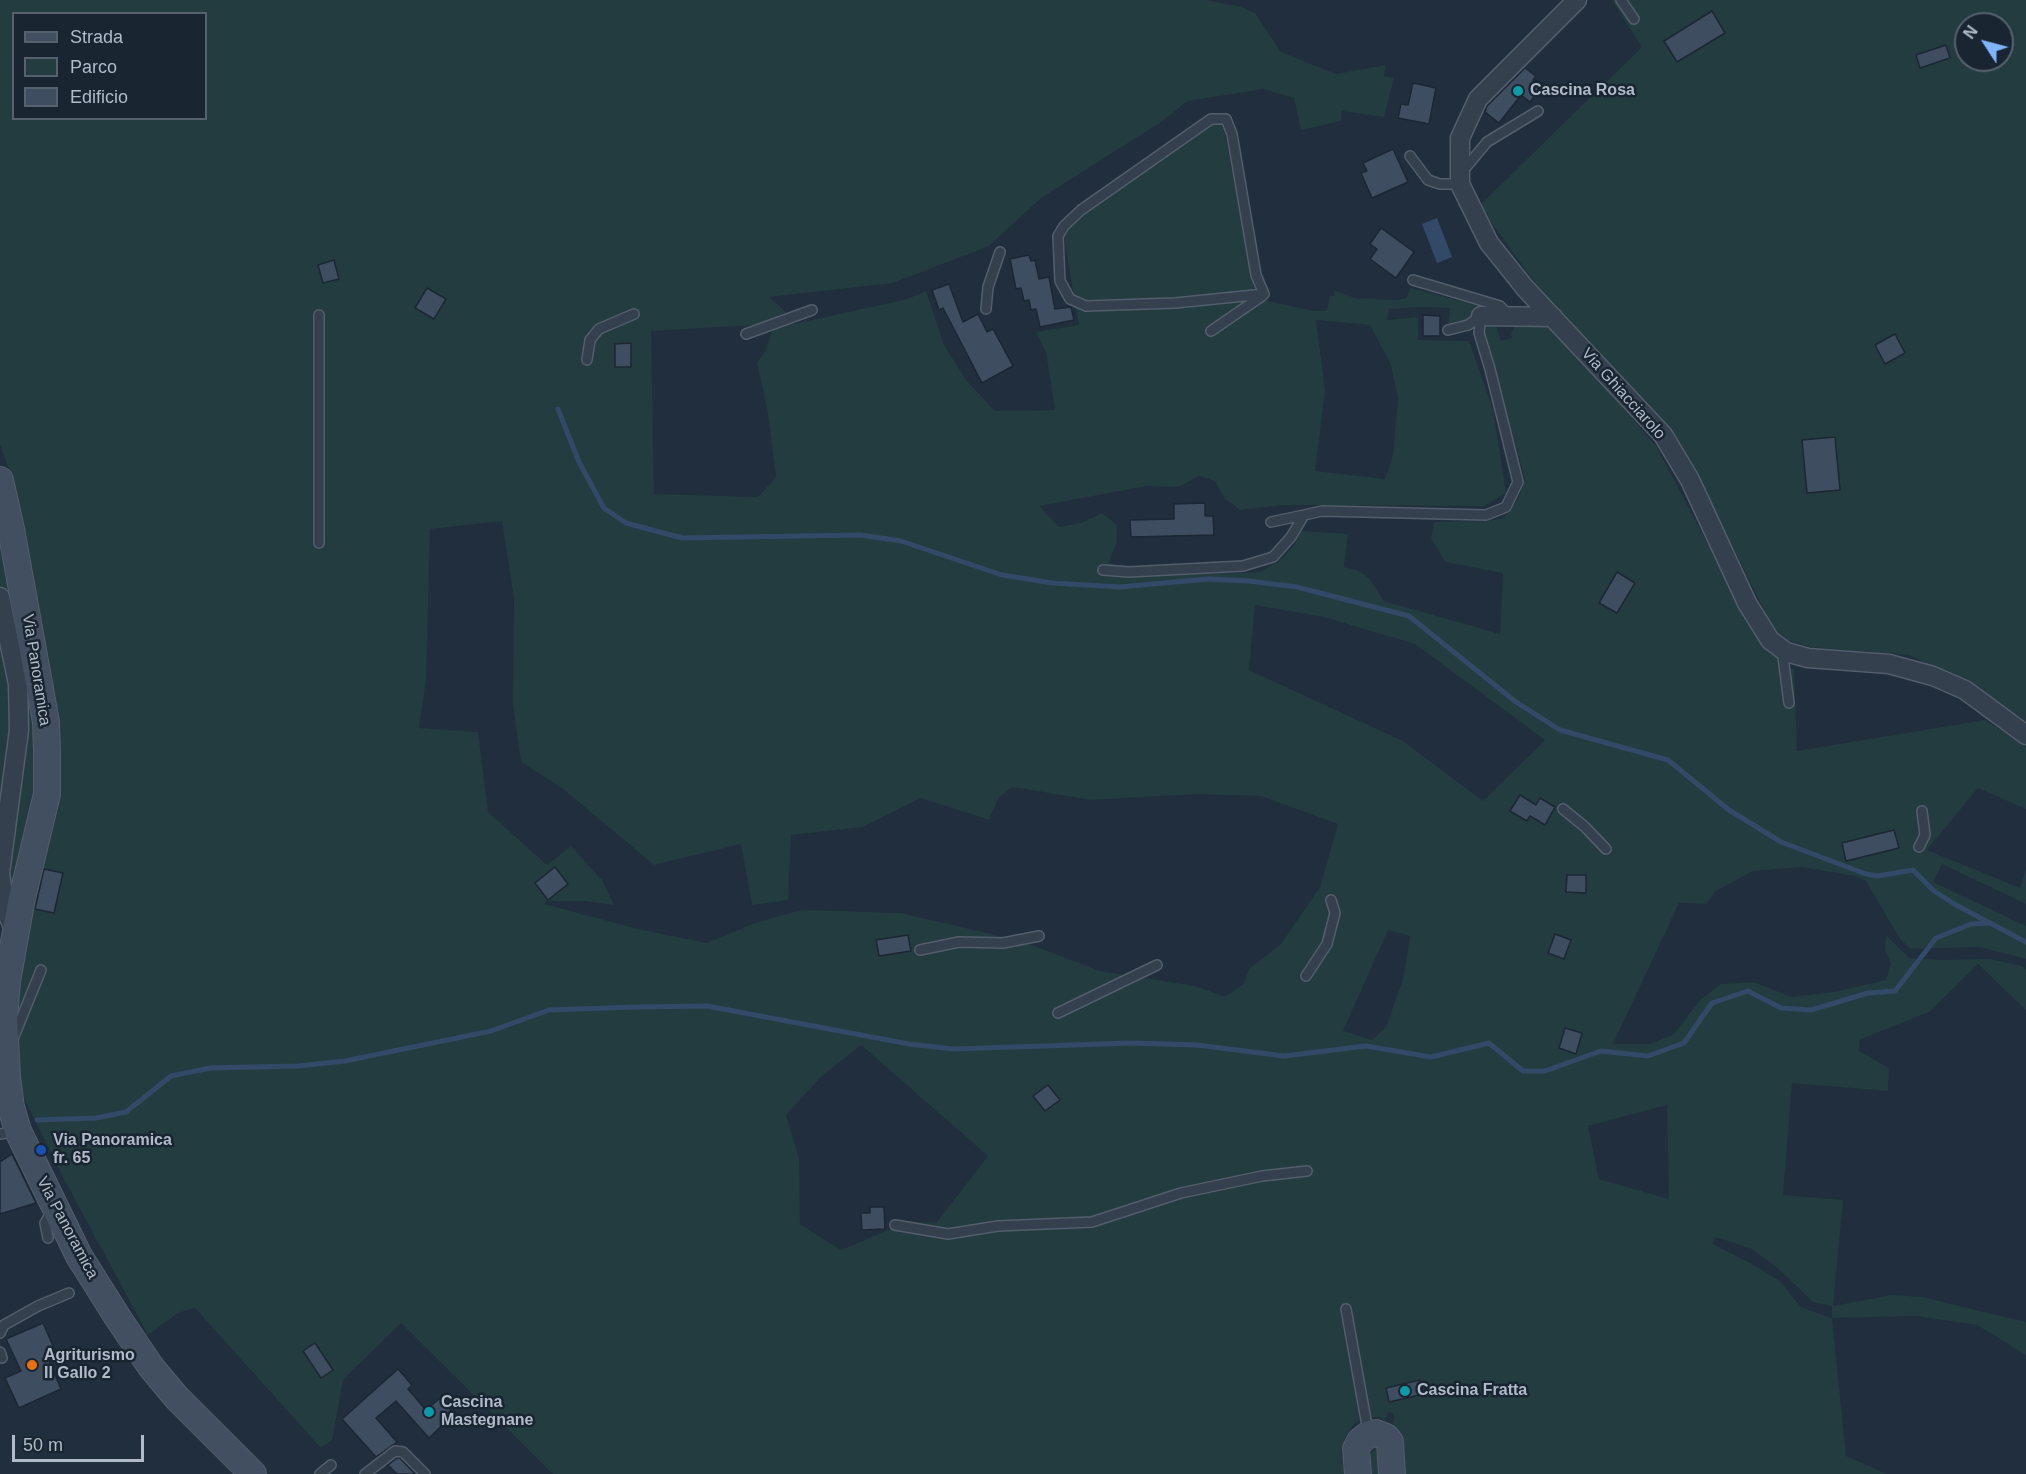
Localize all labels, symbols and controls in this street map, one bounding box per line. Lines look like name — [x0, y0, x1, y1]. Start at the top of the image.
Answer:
legend — [12, 12, 207, 120]
north arrow — [1954, 12, 2014, 72]
text: N — [1960, 23, 1981, 42]
text: Strada — [70, 27, 123, 47]
text: Parco — [70, 57, 117, 77]
place label: Cascina Rosa — [1530, 81, 1635, 101]
marker: Cascina Rosa — [1511, 84, 1525, 98]
text: Edificio — [70, 87, 128, 107]
street label: Via Ghiacciarolo — [1577, 344, 1669, 444]
street label: Via Panoramica — [18, 613, 54, 727]
place label: Via Panoramica fr. 65 — [53, 1131, 172, 1169]
marker: Via Panoramica fr. 65 — [34, 1143, 48, 1157]
street label: Via Panoramica — [32, 1174, 102, 1282]
place label: Agriturismo Il Gallo 2 — [44, 1346, 135, 1384]
marker: Agriturismo Il Gallo 2 — [25, 1358, 39, 1372]
place label: Cascina Fratta — [1417, 1381, 1527, 1401]
marker: Cascina Fratta — [1398, 1384, 1412, 1398]
place label: Cascina Mastegnane — [441, 1393, 533, 1431]
marker: Cascina Mastegnane — [422, 1405, 436, 1419]
scale bar — [15, 1423, 147, 1461]
text: 50 m — [23, 1435, 63, 1455]

